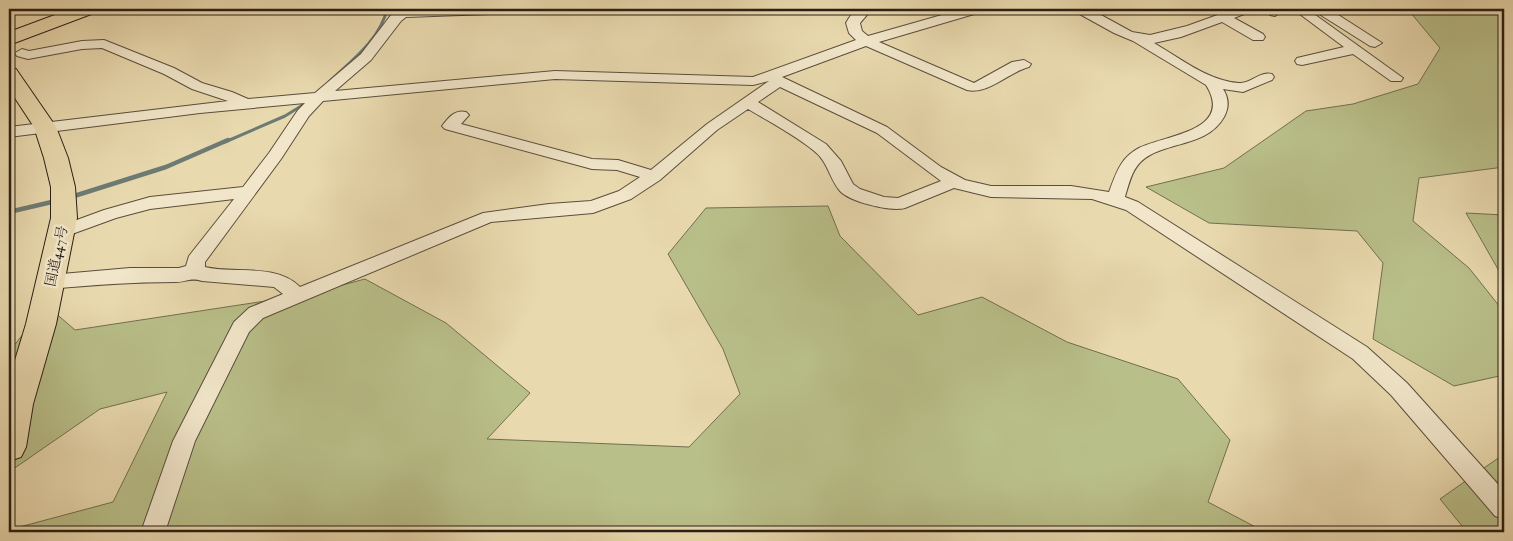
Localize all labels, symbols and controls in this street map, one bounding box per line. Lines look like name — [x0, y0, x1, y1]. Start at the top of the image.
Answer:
street label: 国道447号 — [42, 224, 72, 288]

